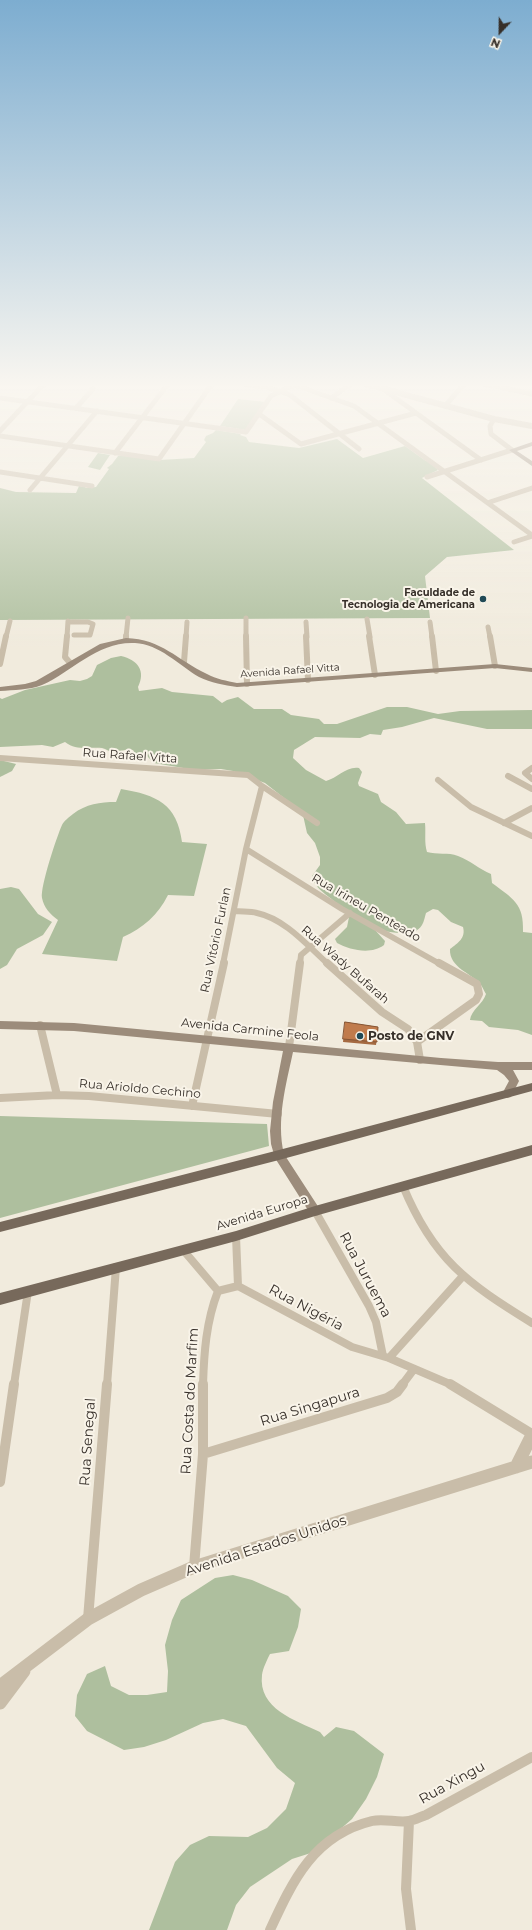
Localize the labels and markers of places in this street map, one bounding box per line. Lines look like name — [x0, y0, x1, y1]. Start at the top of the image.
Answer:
place label: Faculdade de Tecnologia de Americana — [342, 587, 475, 610]
marker: Faculdade de Tecnologia de Americana — [478, 594, 488, 604]
place label: Posto de GNV — [368, 1029, 454, 1043]
marker: Posto de GNV — [355, 1031, 365, 1041]

